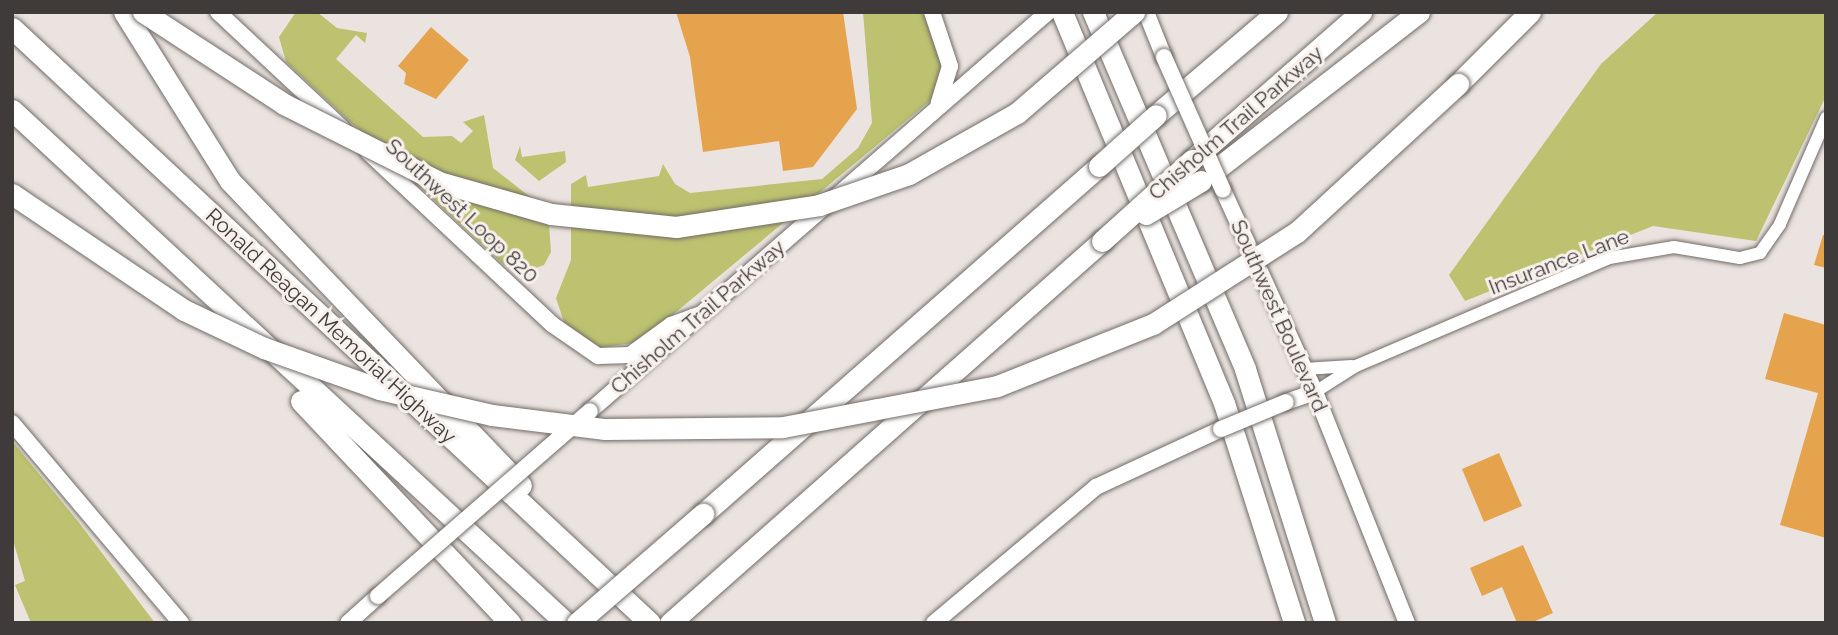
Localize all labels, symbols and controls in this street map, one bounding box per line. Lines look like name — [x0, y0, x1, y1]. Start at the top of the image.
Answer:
street label: Chisholm Trail Parkway — [1143, 40, 1329, 206]
street label: Southwest Loop 820 — [380, 134, 544, 288]
street label: Ronald Reagan Memorial Highway — [200, 203, 462, 449]
street label: Southwest Boulevard — [1225, 216, 1333, 416]
street label: Insurance Lane — [1485, 224, 1633, 300]
street label: Chisholm Trail Parkway — [605, 234, 791, 400]

